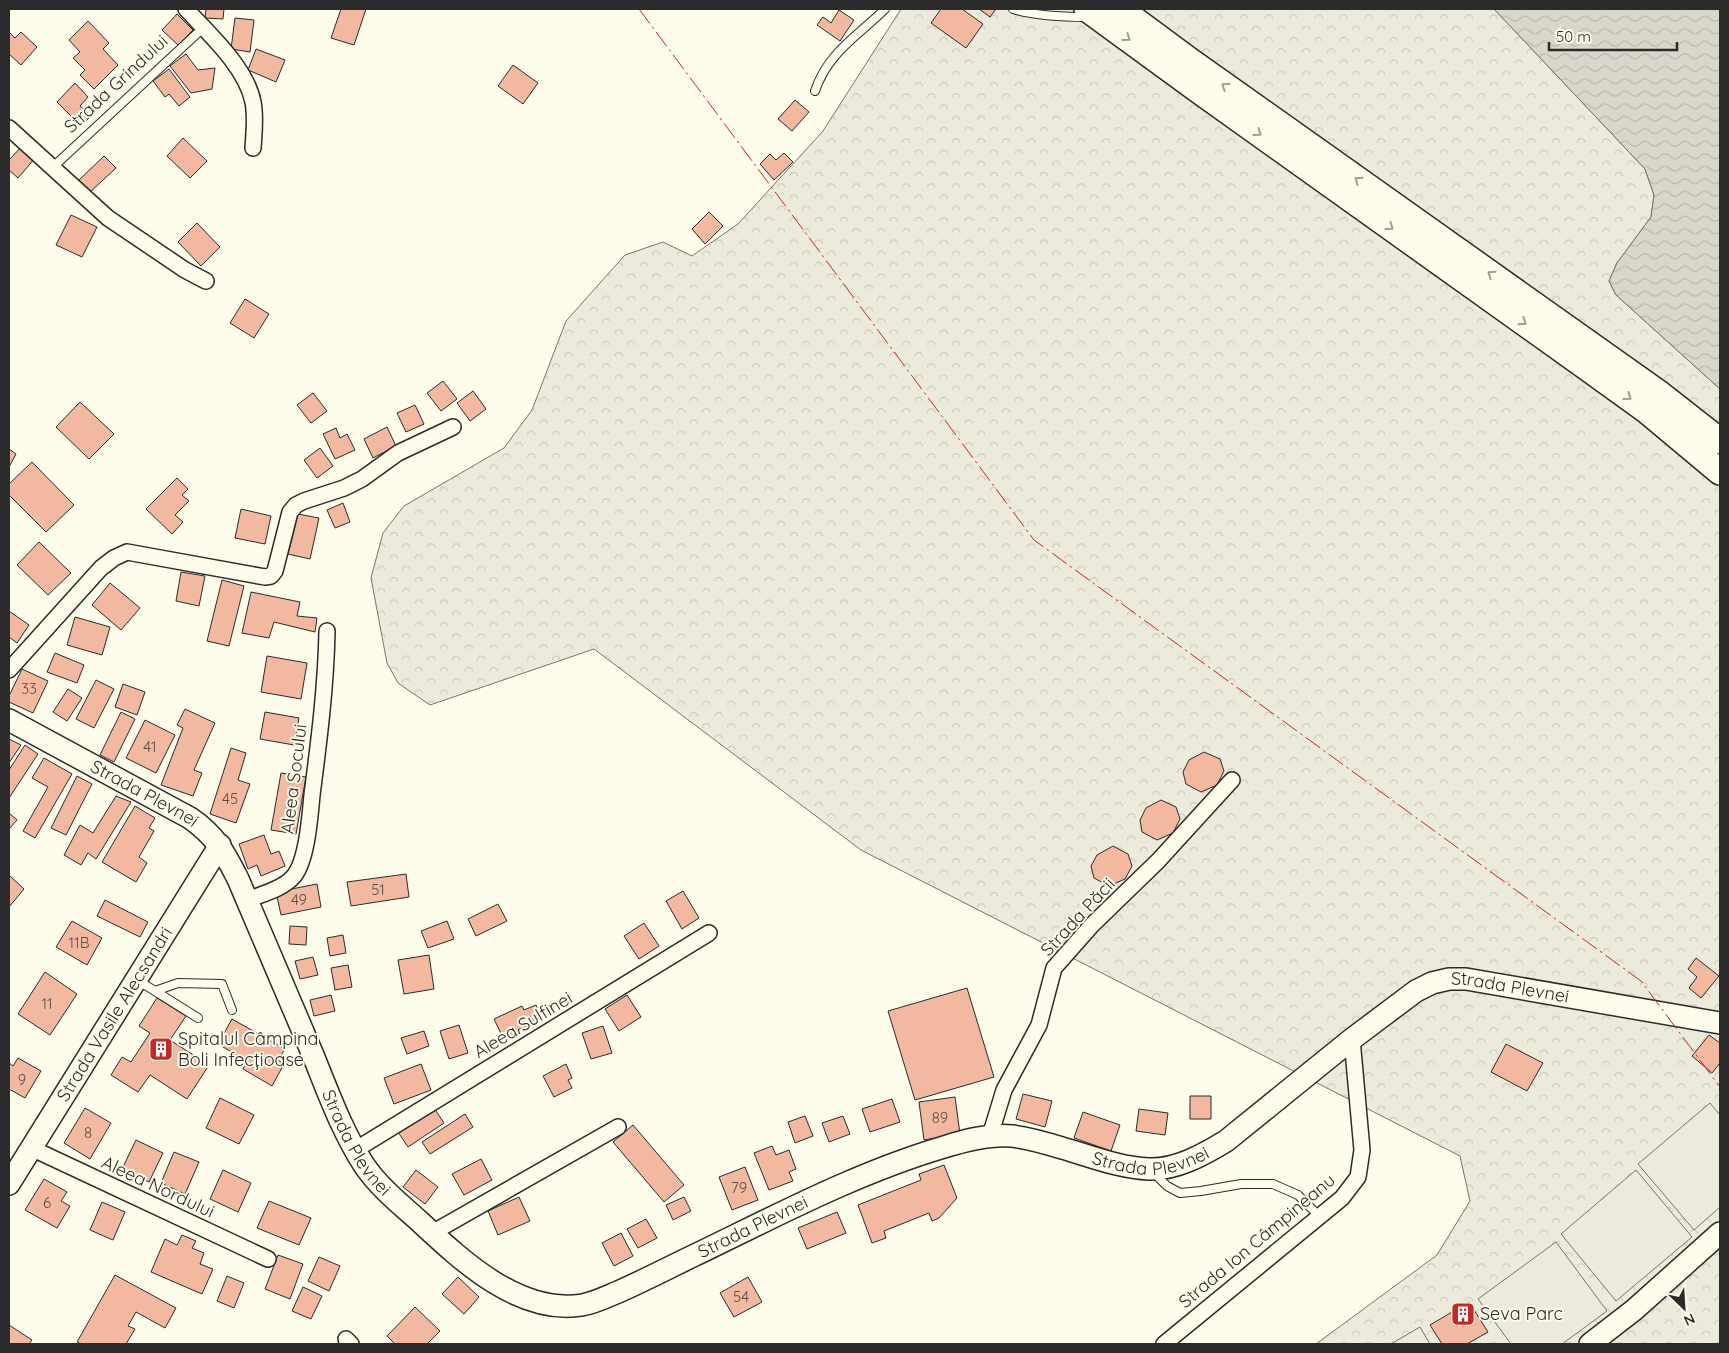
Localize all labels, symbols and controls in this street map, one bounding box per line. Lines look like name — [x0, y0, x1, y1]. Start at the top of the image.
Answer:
scale bar — [1549, 20, 1676, 52]
text: 50 m — [1556, 27, 1591, 46]
street label: Strada Grindului — [59, 30, 172, 138]
one-way arrow — [1121, 31, 1130, 41]
one-way arrow — [1222, 83, 1231, 92]
one-way arrow — [1252, 127, 1262, 136]
one-way arrow — [1354, 177, 1364, 186]
one-way arrow — [1385, 221, 1394, 230]
one-way arrow — [1487, 271, 1496, 280]
one-way arrow — [1517, 316, 1527, 325]
one-way arrow — [1622, 392, 1631, 400]
house number: 33 — [21, 679, 37, 698]
street label: Aleea Socului — [275, 723, 312, 835]
house number: 41 — [143, 737, 157, 756]
street label: Strada Plevnei — [87, 754, 204, 831]
house number: 45 — [222, 789, 238, 808]
street label: Strada Păcii — [1035, 873, 1120, 961]
house number: 51 — [371, 880, 385, 899]
house number: 49 — [291, 890, 307, 909]
street label: Strada Vasile Alecsandri — [51, 922, 177, 1106]
house number: 11B — [69, 933, 90, 952]
street label: Strada Plevnei — [1451, 967, 1571, 1008]
street label: Aleea Sulfinei — [469, 986, 576, 1063]
house number: 11 — [41, 994, 53, 1013]
place label: Spitalul Câmpina Boli Infecțioase — [178, 1027, 318, 1071]
building icon: Spitalul Câmpina Boli Infecțioase — [148, 1036, 174, 1062]
house number: 9 — [18, 1070, 26, 1089]
street label: Strada Plevnei — [317, 1086, 396, 1200]
house number: 89 — [932, 1108, 948, 1127]
house number: 8 — [84, 1123, 92, 1142]
street label: Strada Plevnei — [1090, 1141, 1213, 1180]
street label: Aleea Nordului — [98, 1150, 218, 1223]
street label: Strada Ion Câmpineanu — [1174, 1168, 1340, 1313]
house number: 79 — [731, 1178, 747, 1197]
street label: Strada Plevnei — [694, 1190, 811, 1263]
house number: 6 — [43, 1193, 51, 1212]
north arrow — [1659, 1283, 1709, 1333]
house number: 54 — [733, 1287, 749, 1306]
building icon: Seva Parc — [1450, 1301, 1476, 1327]
place label: Seva Parc — [1480, 1302, 1563, 1325]
text: N — [1681, 1309, 1698, 1330]

